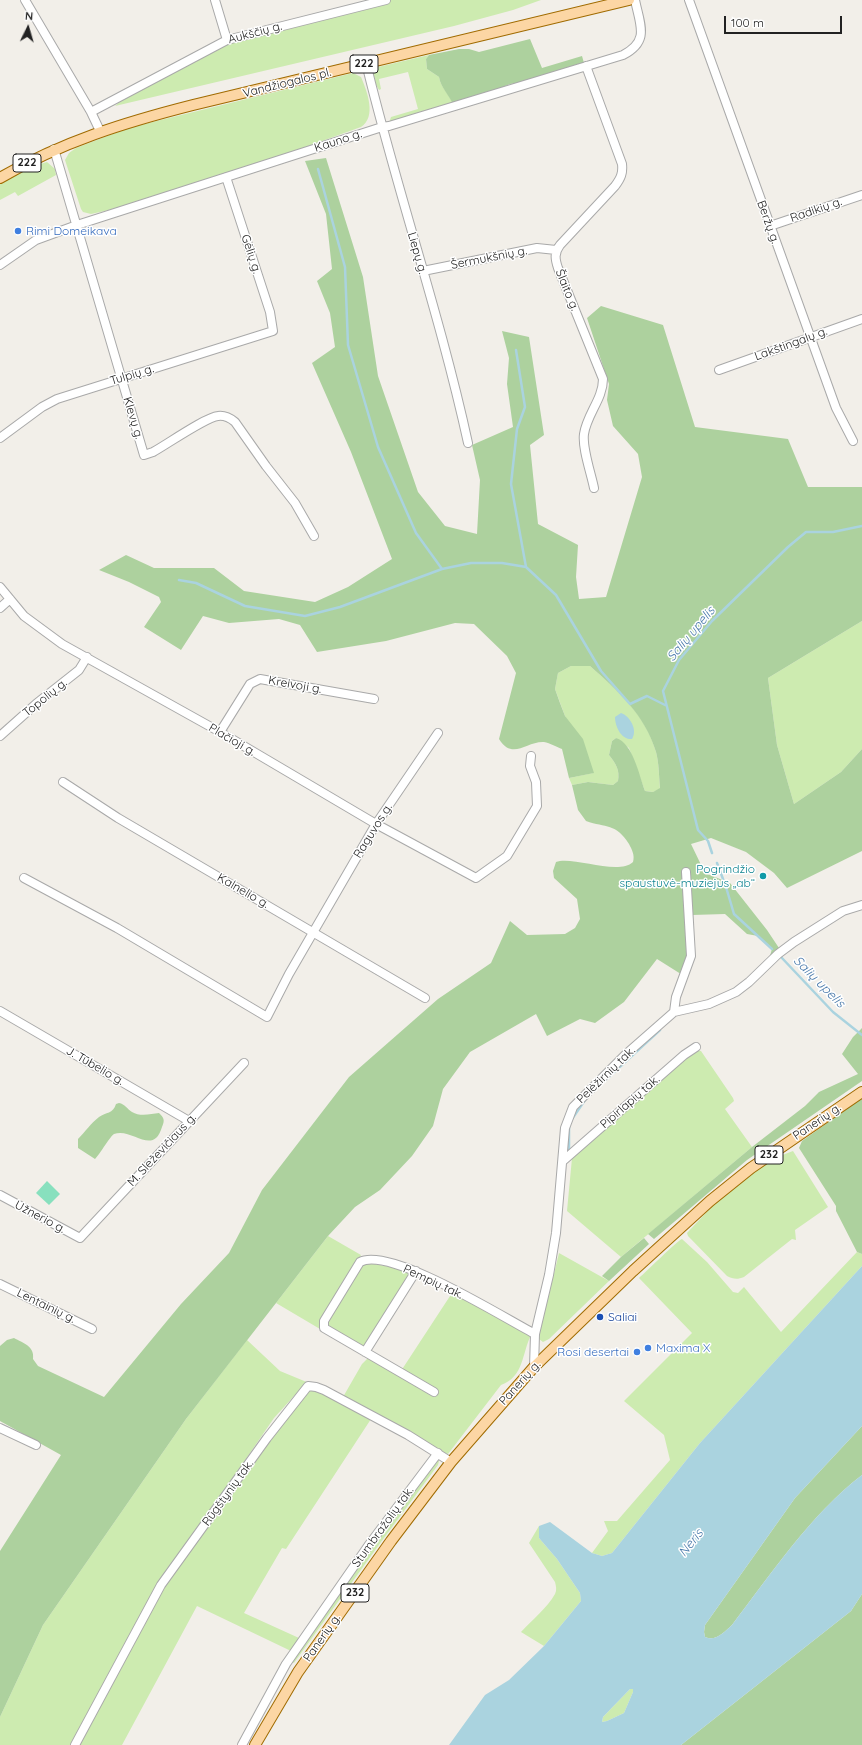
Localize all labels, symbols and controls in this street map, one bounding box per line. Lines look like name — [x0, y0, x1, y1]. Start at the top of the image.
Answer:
north arrow — [8, 8, 48, 48]
scale bar — [726, 8, 844, 34]
text: N — [24, 9, 34, 23]
text: 100 m — [731, 15, 764, 30]
street label: Aukščių g. — [227, 19, 283, 47]
road number: 222 — [350, 55, 378, 73]
street label: Vandžiogalos pl. — [241, 65, 333, 101]
street label: Kauno g. — [312, 127, 364, 155]
road number: 222 — [13, 154, 41, 172]
street label: Radikių g. — [788, 194, 844, 226]
street label: Beržų g. — [754, 199, 782, 245]
place label: Rimi Domeikava — [26, 224, 117, 238]
marker: Rimi Domeikava — [13, 226, 23, 236]
street label: Liepų g. — [404, 230, 430, 276]
street label: Gėlių g. — [238, 233, 264, 275]
street label: Šermukšnių g. — [450, 244, 528, 272]
street label: Šlaito g. — [552, 267, 582, 313]
street label: Lakštingalų g. — [753, 324, 829, 364]
street label: Tulpių g. — [108, 362, 156, 388]
street label: Klevų g. — [120, 395, 146, 441]
water label: Salių upelis — [664, 604, 718, 664]
street label: Kreivoji g. — [267, 673, 323, 697]
street label: Topolių g. — [20, 676, 70, 720]
street label: Plačioji g. — [206, 721, 258, 759]
street label: Raguvos g. — [351, 801, 395, 861]
place label: Pogrindžio spaustuvė-muziejus „ab“ — [619, 862, 755, 890]
street label: Kalnelio g. — [215, 870, 271, 912]
marker: Pogrindžio spaustuvė-muziejus „ab“ — [758, 871, 768, 881]
water label: Salių upelis — [790, 953, 848, 1011]
street label: J. Tūbelio g. — [63, 1044, 127, 1088]
street label: Pelėžirnių tak. — [574, 1044, 638, 1106]
street label: Pipirlapių tak. — [597, 1072, 663, 1132]
street label: Panerių g. — [790, 1101, 844, 1143]
street label: M. Sleževičiaus g. — [125, 1111, 199, 1189]
road number: 232 — [755, 1146, 783, 1164]
street label: Užnerio g. — [12, 1198, 68, 1236]
street label: Pempių tak. — [401, 1262, 465, 1302]
street label: Lentainių g. — [14, 1286, 78, 1326]
place label: Saliai — [608, 1310, 637, 1324]
marker: Saliai — [595, 1312, 605, 1322]
place label: Maxima X — [656, 1341, 710, 1355]
marker: Maxima X — [643, 1343, 653, 1353]
place label: Rosi desertai — [557, 1345, 629, 1359]
marker: Rosi desertai — [632, 1347, 642, 1357]
street label: Panerių g. — [496, 1358, 544, 1408]
street label: Rūgštynių tak. — [199, 1457, 257, 1529]
street label: Stumbražolių tak. — [349, 1484, 417, 1570]
water label: Neris — [675, 1526, 707, 1560]
road number: 232 — [341, 1584, 369, 1602]
street label: Panerių g. — [300, 1611, 344, 1665]

